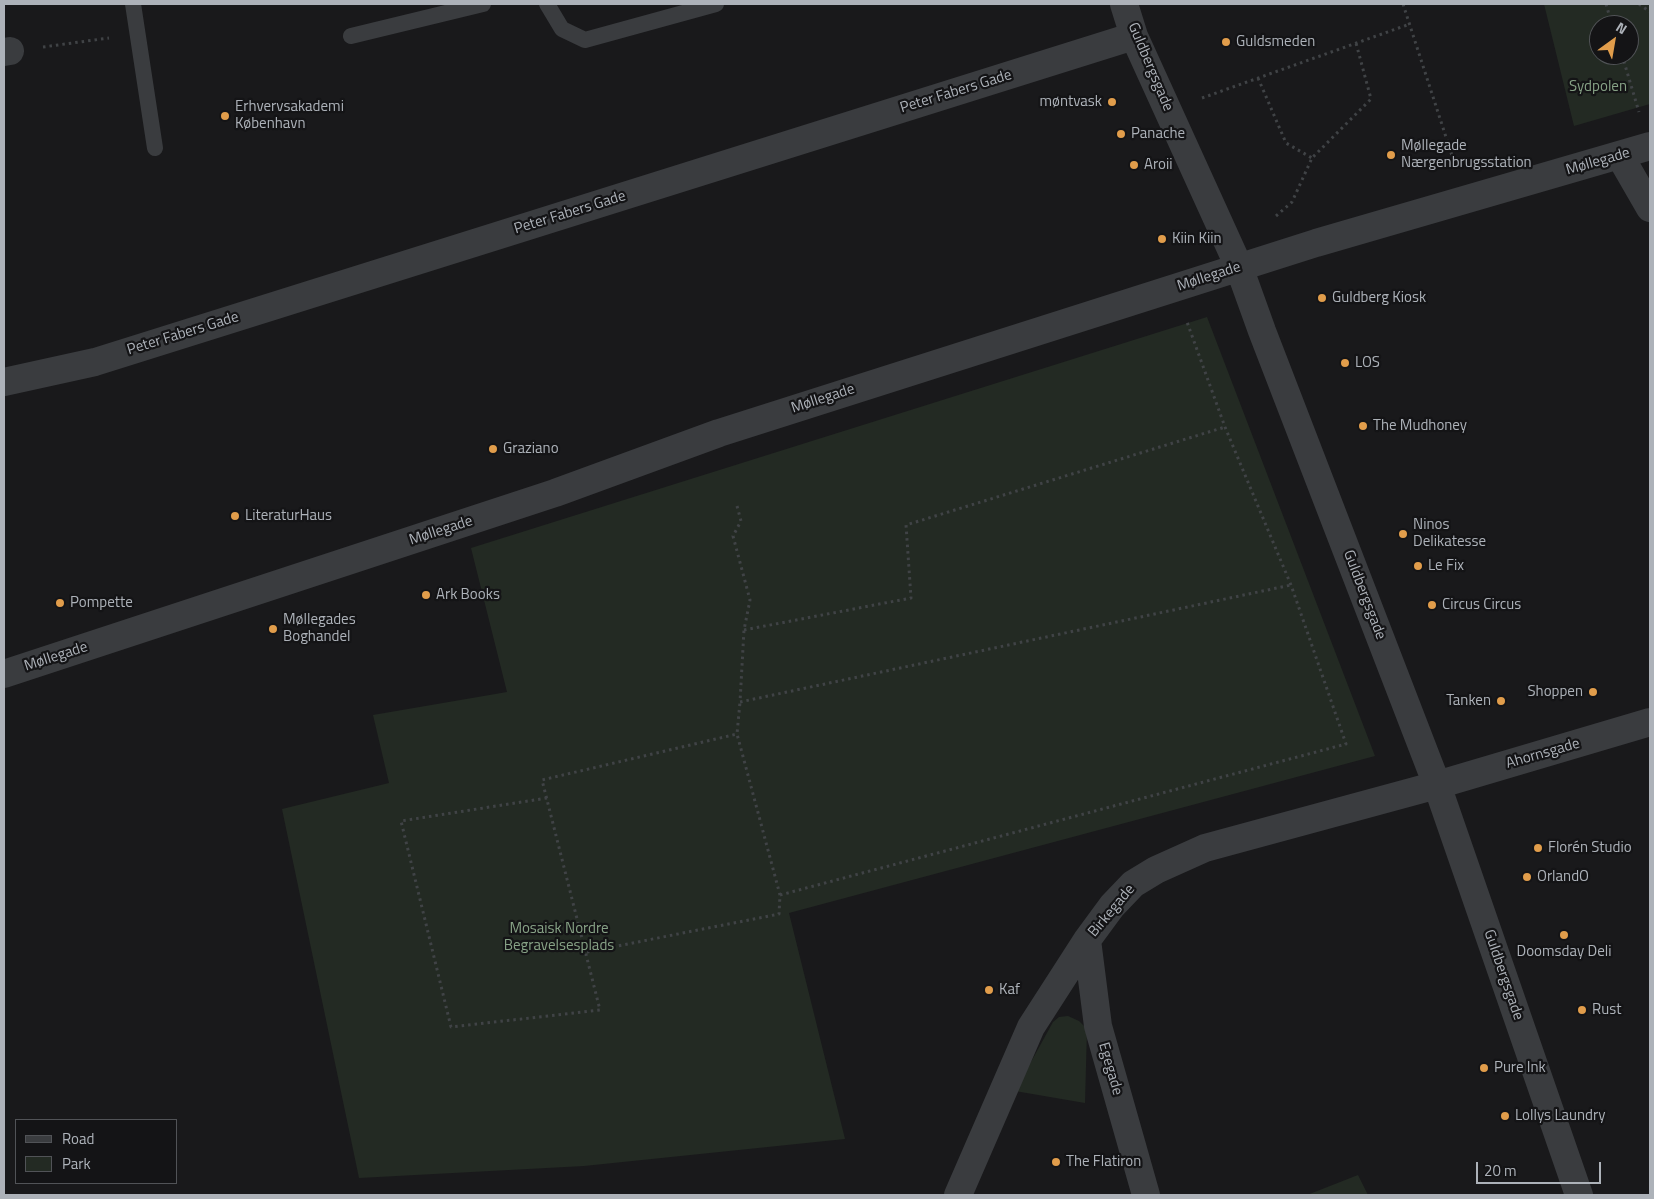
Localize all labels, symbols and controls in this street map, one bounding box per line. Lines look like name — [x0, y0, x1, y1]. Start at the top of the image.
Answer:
north arrow — [1589, 15, 1639, 65]
text: N — [1612, 16, 1631, 39]
street label: Guldbergsgade — [1123, 20, 1177, 114]
place label: Guldsmeden — [1236, 33, 1315, 51]
marker: Guldsmeden — [1220, 36, 1232, 48]
street label: Peter Fabers Gade — [898, 66, 1014, 118]
park label: Sydpolen — [1569, 78, 1627, 96]
place label: møntvask — [1039, 93, 1102, 111]
marker: møntvask — [1106, 96, 1118, 108]
place label: Erhvervsakademi København — [235, 98, 344, 133]
marker: Erhvervsakademi København — [219, 110, 231, 122]
place label: Panache — [1131, 125, 1185, 143]
marker: Panache — [1115, 128, 1127, 140]
place label: Møllegade Nærgenbrugsstation — [1401, 137, 1532, 172]
street label: Møllegade — [1564, 144, 1632, 180]
marker: Møllegade Nærgenbrugsstation — [1385, 149, 1397, 161]
place label: Aroii — [1144, 156, 1172, 174]
marker: Aroii — [1128, 159, 1140, 171]
street label: Peter Fabers Gade — [512, 187, 628, 239]
place label: Kiin Kiin — [1172, 230, 1222, 248]
marker: Kiin Kiin — [1156, 233, 1168, 245]
street label: Møllegade — [1175, 258, 1243, 296]
place label: Guldberg Kiosk — [1332, 289, 1426, 307]
marker: Guldberg Kiosk — [1316, 292, 1328, 304]
street label: Peter Fabers Gade — [125, 308, 241, 360]
place label: LOS — [1355, 354, 1380, 372]
marker: LOS — [1339, 357, 1351, 369]
street label: Møllegade — [789, 380, 857, 418]
place label: The Mudhoney — [1373, 417, 1467, 435]
marker: The Mudhoney — [1357, 420, 1369, 432]
place label: Graziano — [503, 440, 559, 458]
marker: Graziano — [487, 443, 499, 455]
place label: LiteraturHaus — [245, 507, 332, 525]
marker: LiteraturHaus — [229, 510, 241, 522]
street label: Møllegade — [407, 512, 475, 550]
place label: Ninos Delikatesse — [1413, 516, 1486, 551]
marker: Ninos Delikatesse — [1397, 528, 1409, 540]
street label: Guldbergsgade — [1339, 548, 1389, 642]
place label: Le Fix — [1428, 557, 1464, 575]
marker: Le Fix — [1412, 560, 1424, 572]
place label: Ark Books — [436, 586, 500, 604]
marker: Ark Books — [420, 589, 432, 601]
place label: Pompette — [70, 594, 133, 612]
place label: Circus Circus — [1442, 596, 1521, 614]
marker: Pompette — [54, 597, 66, 609]
marker: Circus Circus — [1426, 599, 1438, 611]
place label: Møllegades Boghandel — [283, 611, 356, 646]
marker: Møllegades Boghandel — [267, 623, 279, 635]
street label: Møllegade — [22, 638, 90, 676]
place label: Shoppen — [1527, 683, 1583, 701]
marker: Shoppen — [1587, 686, 1599, 698]
place label: Tanken — [1446, 692, 1491, 710]
marker: Tanken — [1495, 695, 1507, 707]
street label: Ahornsgade — [1504, 735, 1582, 773]
place label: Florén Studio — [1548, 839, 1632, 857]
marker: Florén Studio — [1532, 842, 1544, 854]
place label: OrlandO — [1537, 868, 1589, 886]
marker: OrlandO — [1521, 871, 1533, 883]
street label: Birkegade — [1085, 881, 1139, 941]
park label: Mosaisk Nordre Begravelsesplads — [504, 920, 614, 955]
street label: Guldbergsgade — [1479, 927, 1527, 1023]
marker: Doomsday Deli — [1558, 929, 1570, 941]
place label: Doomsday Deli — [1517, 943, 1611, 961]
place label: Kaf — [999, 981, 1020, 999]
marker: Kaf — [983, 984, 995, 996]
place label: Rust — [1592, 1001, 1621, 1019]
marker: Rust — [1576, 1004, 1588, 1016]
street label: Egegade — [1094, 1041, 1126, 1097]
place label: Pure Ink — [1494, 1059, 1546, 1077]
marker: Pure Ink — [1478, 1062, 1490, 1074]
place label: Lollys Laundry — [1515, 1107, 1605, 1125]
marker: Lollys Laundry — [1499, 1110, 1511, 1122]
legend — [15, 1119, 178, 1184]
text: Road — [62, 1127, 94, 1150]
text: Park — [62, 1152, 91, 1175]
scale bar — [1479, 1152, 1604, 1184]
place label: The Flatiron — [1066, 1153, 1141, 1171]
marker: The Flatiron — [1050, 1156, 1062, 1168]
text: 20 m — [1484, 1159, 1517, 1182]

